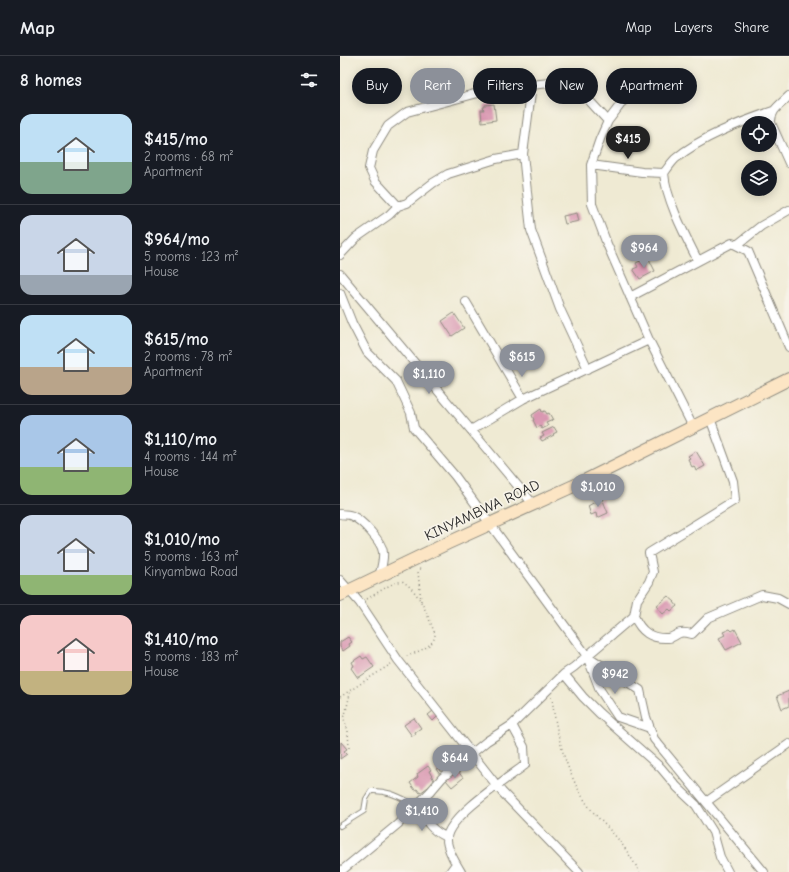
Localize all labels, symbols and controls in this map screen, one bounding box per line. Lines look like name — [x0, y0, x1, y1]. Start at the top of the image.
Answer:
text: Map — [20, 17, 55, 39]
text: Map — [625, 19, 652, 36]
text: Layers — [674, 19, 712, 36]
text: Share — [734, 19, 769, 36]
chip: Buy — [352, 68, 402, 104]
chip: Rent — [410, 68, 465, 104]
chip: Filters — [473, 68, 537, 104]
chip: New — [545, 68, 598, 104]
chip: Apartment — [606, 68, 697, 104]
icon: filters — [298, 69, 320, 91]
text: 8 homes — [20, 71, 82, 90]
map controls — [741, 116, 777, 196]
button: locate — [741, 116, 777, 152]
pin: $415 — [604, 126, 652, 160]
icon: home — [52, 130, 100, 178]
text: $415/mo — [144, 130, 208, 149]
text: $415 — [615, 131, 641, 146]
text: 2 rooms · 68 m² — [144, 149, 233, 164]
button: layers — [741, 160, 777, 196]
text: Apartment — [144, 164, 202, 179]
text: $964/mo — [144, 230, 210, 249]
icon: home — [52, 231, 100, 279]
pin: $964 — [620, 235, 668, 269]
text: $964 — [630, 240, 658, 255]
text: 5 rooms · 123 m² — [144, 249, 238, 264]
text: House — [144, 264, 179, 279]
text: $615/mo — [144, 330, 209, 349]
icon: home — [52, 331, 100, 379]
pin: $615 — [498, 344, 546, 378]
text: 2 rooms · 78 m² — [144, 349, 232, 364]
text: $615 — [509, 349, 535, 364]
pin: $1,110 — [396, 361, 462, 395]
text: Apartment — [144, 364, 202, 379]
text: $1,110 — [412, 366, 446, 381]
text: $1,110/mo — [144, 430, 217, 449]
icon: home — [52, 431, 100, 479]
text: 4 rooms · 144 m² — [144, 449, 237, 464]
text: House — [144, 464, 179, 479]
pin: $1,010 — [565, 474, 631, 508]
street label: KINYAMBWA ROAD — [422, 475, 542, 545]
text: $1,010 — [580, 479, 616, 494]
text: $1,010/mo — [144, 530, 220, 549]
icon: home — [52, 531, 100, 579]
text: 5 rooms · 163 m² — [144, 549, 238, 564]
text: Kinyambwa Road — [144, 564, 238, 579]
text: $1,410/mo — [144, 630, 218, 649]
icon: home — [52, 631, 100, 679]
text: 5 rooms · 183 m² — [144, 649, 238, 664]
pin: $942 — [591, 661, 639, 695]
text: House — [144, 664, 179, 679]
text: $942 — [601, 666, 629, 681]
pin: $644 — [431, 745, 479, 779]
text: $644 — [442, 750, 468, 765]
pin: $1,410 — [389, 798, 455, 832]
text: $1,410 — [405, 803, 439, 818]

